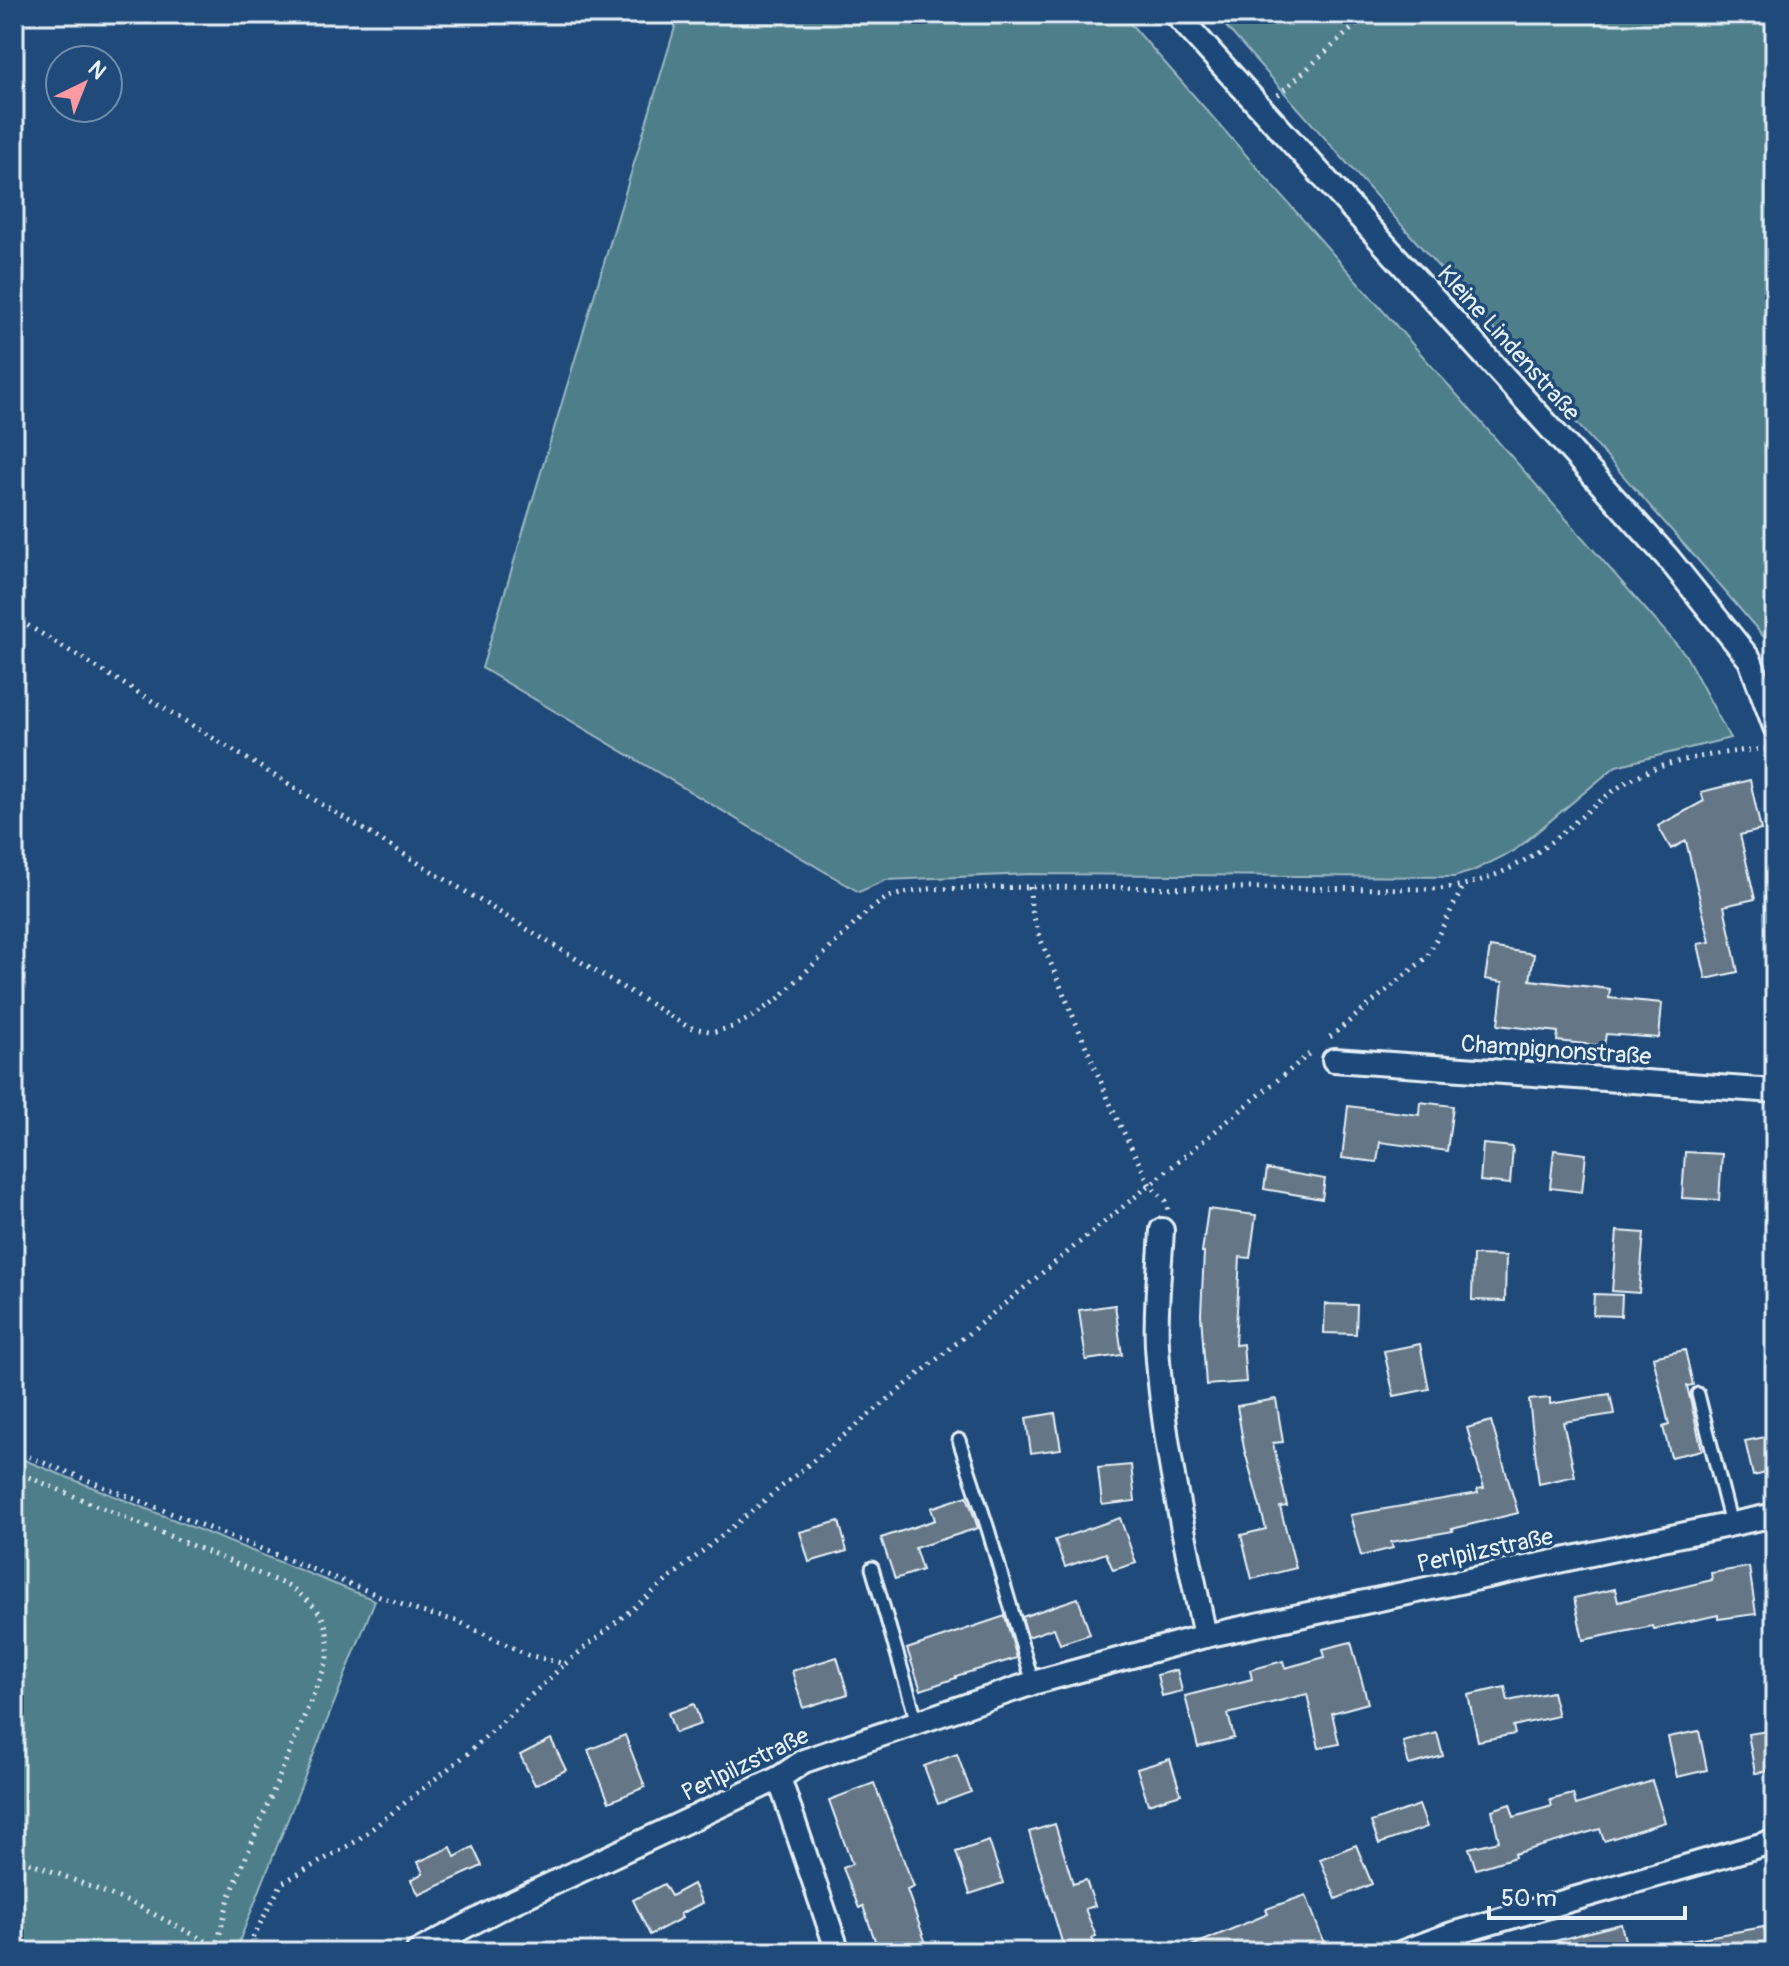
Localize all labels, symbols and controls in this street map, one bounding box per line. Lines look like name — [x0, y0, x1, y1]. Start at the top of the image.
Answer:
north arrow — [44, 44, 124, 124]
text: N — [82, 55, 112, 86]
street label: Kleine Lindenstraße — [1431, 260, 1586, 427]
street label: Champignonstraße — [1460, 1029, 1652, 1072]
street label: Perlpilzstraße — [1414, 1522, 1556, 1579]
street label: Perlpilzstraße — [677, 1721, 814, 1808]
scale bar — [1489, 1870, 1685, 1920]
text: 50 m — [1501, 1884, 1557, 1913]

